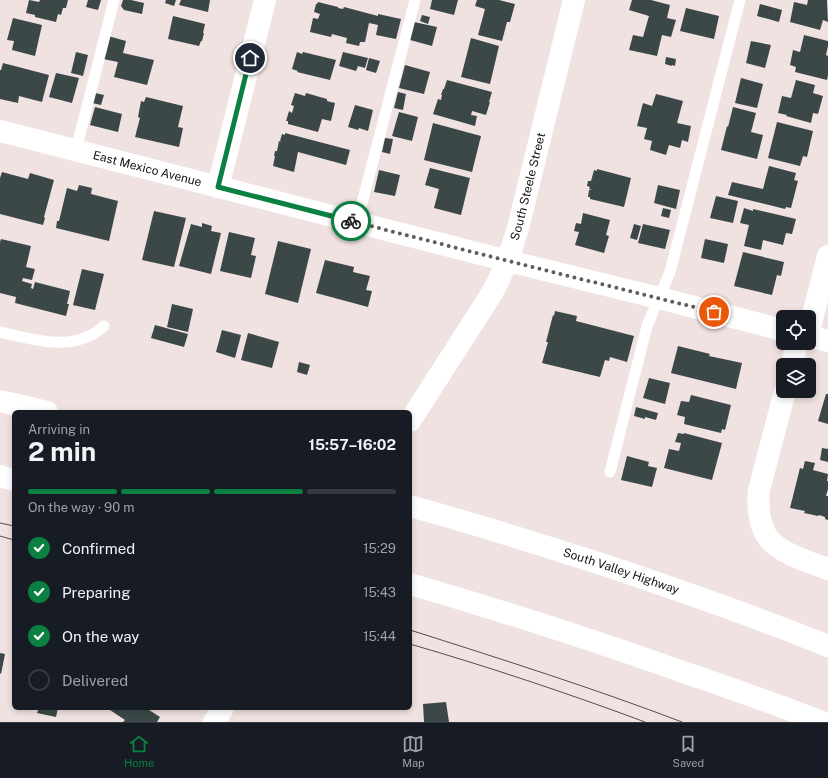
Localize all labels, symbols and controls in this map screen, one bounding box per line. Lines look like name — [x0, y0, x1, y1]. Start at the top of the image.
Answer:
pin — [233, 41, 267, 75]
icon: home — [239, 47, 261, 69]
street label: South Steele Street — [508, 131, 548, 242]
street label: East Mexico Avenue — [91, 148, 203, 189]
courier — [331, 201, 371, 241]
icon: bike — [340, 210, 362, 232]
pin — [697, 295, 731, 329]
icon: bag — [703, 301, 725, 323]
map controls — [776, 310, 816, 398]
button: locate — [776, 310, 816, 350]
button: layers — [776, 358, 816, 398]
text: Arriving in — [28, 422, 90, 437]
text: 2 min — [28, 436, 96, 467]
text: 15:57–16:02 — [308, 436, 396, 453]
text: On the way · 90 m — [28, 500, 135, 515]
icon: check — [28, 537, 50, 559]
text: Confirmed — [62, 540, 135, 557]
text: 15:29 — [363, 541, 396, 556]
street label: South Valley Highway — [561, 545, 682, 597]
icon: check — [28, 581, 50, 603]
text: Preparing — [62, 584, 131, 601]
text: 15:43 — [363, 585, 396, 600]
icon: check — [28, 625, 50, 647]
text: On the way — [62, 628, 139, 645]
text: 15:44 — [363, 629, 396, 644]
text: Delivered — [62, 672, 128, 689]
tab: Home — [124, 733, 154, 769]
tab: Map — [402, 733, 425, 769]
tab: Saved — [673, 733, 704, 769]

